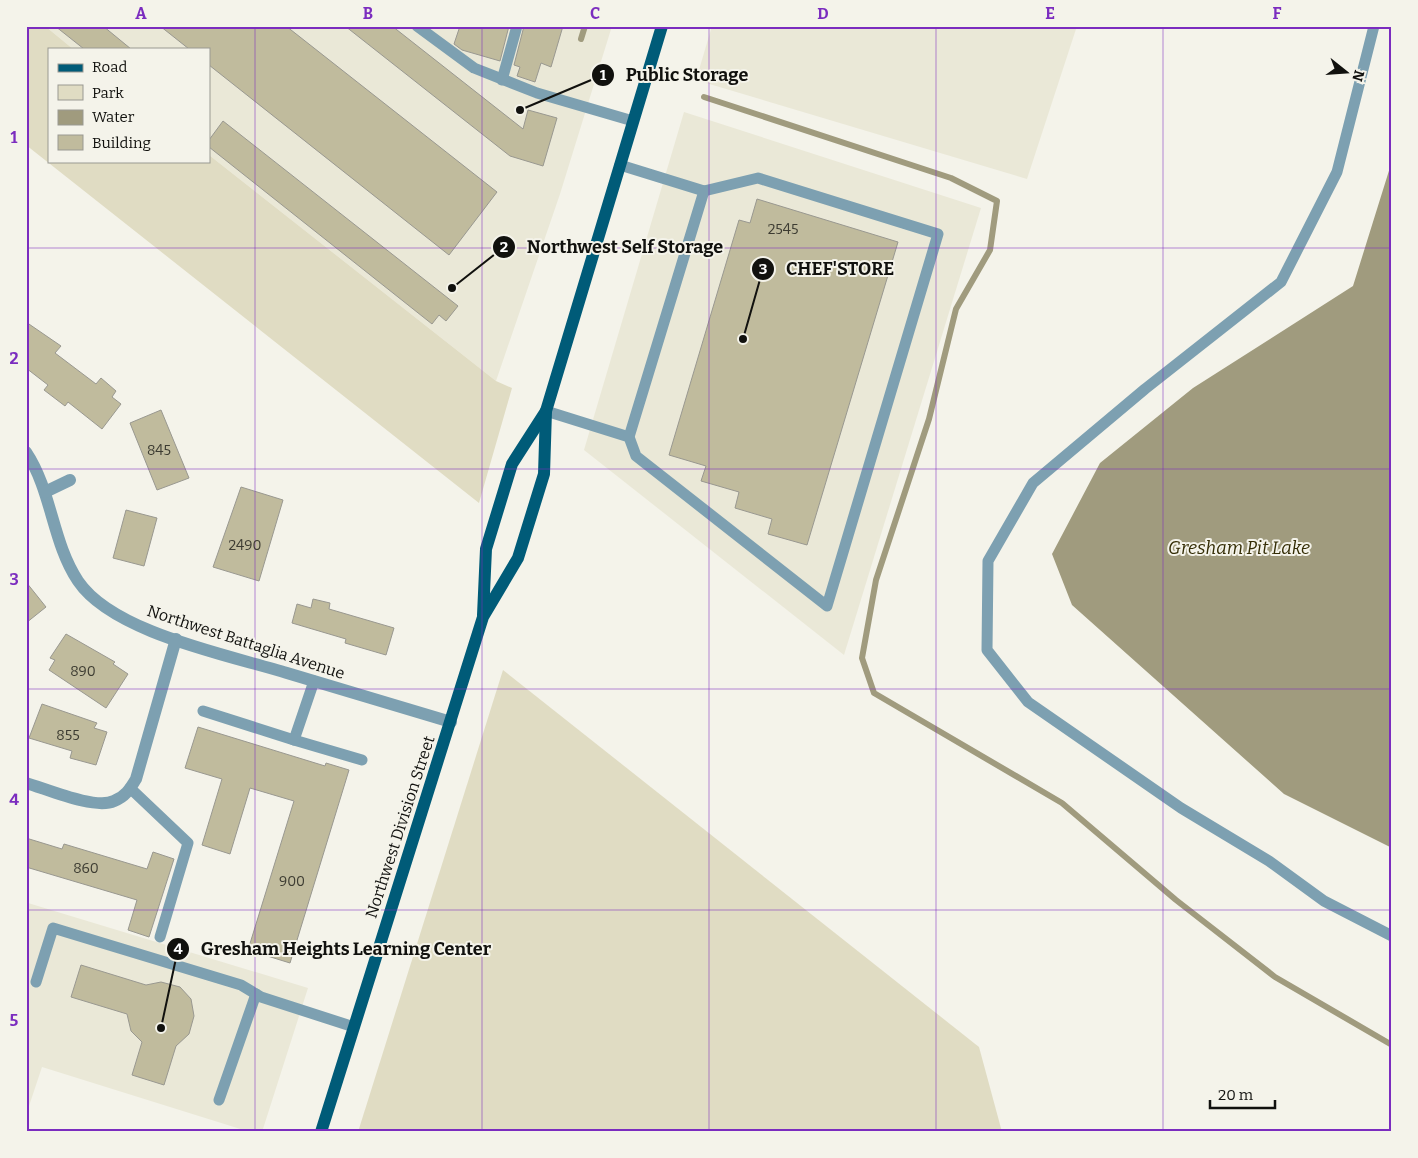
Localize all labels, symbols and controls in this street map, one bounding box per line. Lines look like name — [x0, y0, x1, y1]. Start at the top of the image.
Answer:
text: A — [135, 4, 147, 23]
text: B — [363, 4, 373, 23]
text: C — [590, 4, 600, 23]
text: D — [817, 4, 829, 23]
text: E — [1045, 4, 1055, 23]
text: F — [1273, 4, 1282, 23]
legend — [48, 48, 210, 162]
north arrow — [1320, 48, 1370, 98]
text: Road — [92, 58, 127, 76]
callout: Public Storage — [590, 58, 758, 91]
text: Public Storage — [626, 64, 748, 86]
text: 1 — [600, 66, 607, 84]
text: N — [1348, 68, 1368, 83]
text: Park — [92, 84, 124, 102]
text: Water — [92, 108, 135, 126]
text: 1 — [11, 128, 18, 147]
text: Building — [92, 134, 151, 152]
house number: 2545 — [768, 221, 798, 238]
callout: Northwest Self Storage — [492, 230, 733, 263]
text: Northwest Self Storage — [527, 236, 723, 258]
text: 2 — [500, 238, 508, 256]
callout: CHEF'STORE — [751, 252, 904, 285]
text: CHEF'STORE — [786, 258, 894, 280]
text: 3 — [759, 260, 767, 278]
text: 2 — [9, 349, 19, 368]
house number: 845 — [147, 442, 171, 459]
house number: 2490 — [229, 537, 262, 554]
water label: Gresham Pit Lake — [1168, 537, 1310, 559]
text: 3 — [9, 570, 19, 589]
street label: Northwest Battaglia Avenue — [145, 601, 347, 683]
house number: 890 — [70, 663, 96, 680]
house number: 855 — [56, 727, 80, 744]
street label: Northwest Division Street — [362, 733, 439, 921]
text: 4 — [9, 790, 19, 809]
house number: 860 — [73, 860, 99, 877]
house number: 900 — [279, 873, 305, 890]
callout: Gresham Heights Learning Center — [165, 932, 501, 965]
text: Gresham Heights Learning Center — [201, 938, 492, 960]
text: 4 — [173, 940, 183, 958]
text: 5 — [10, 1011, 19, 1030]
scale bar — [1210, 1078, 1276, 1110]
text: 20 m — [1218, 1086, 1254, 1104]

